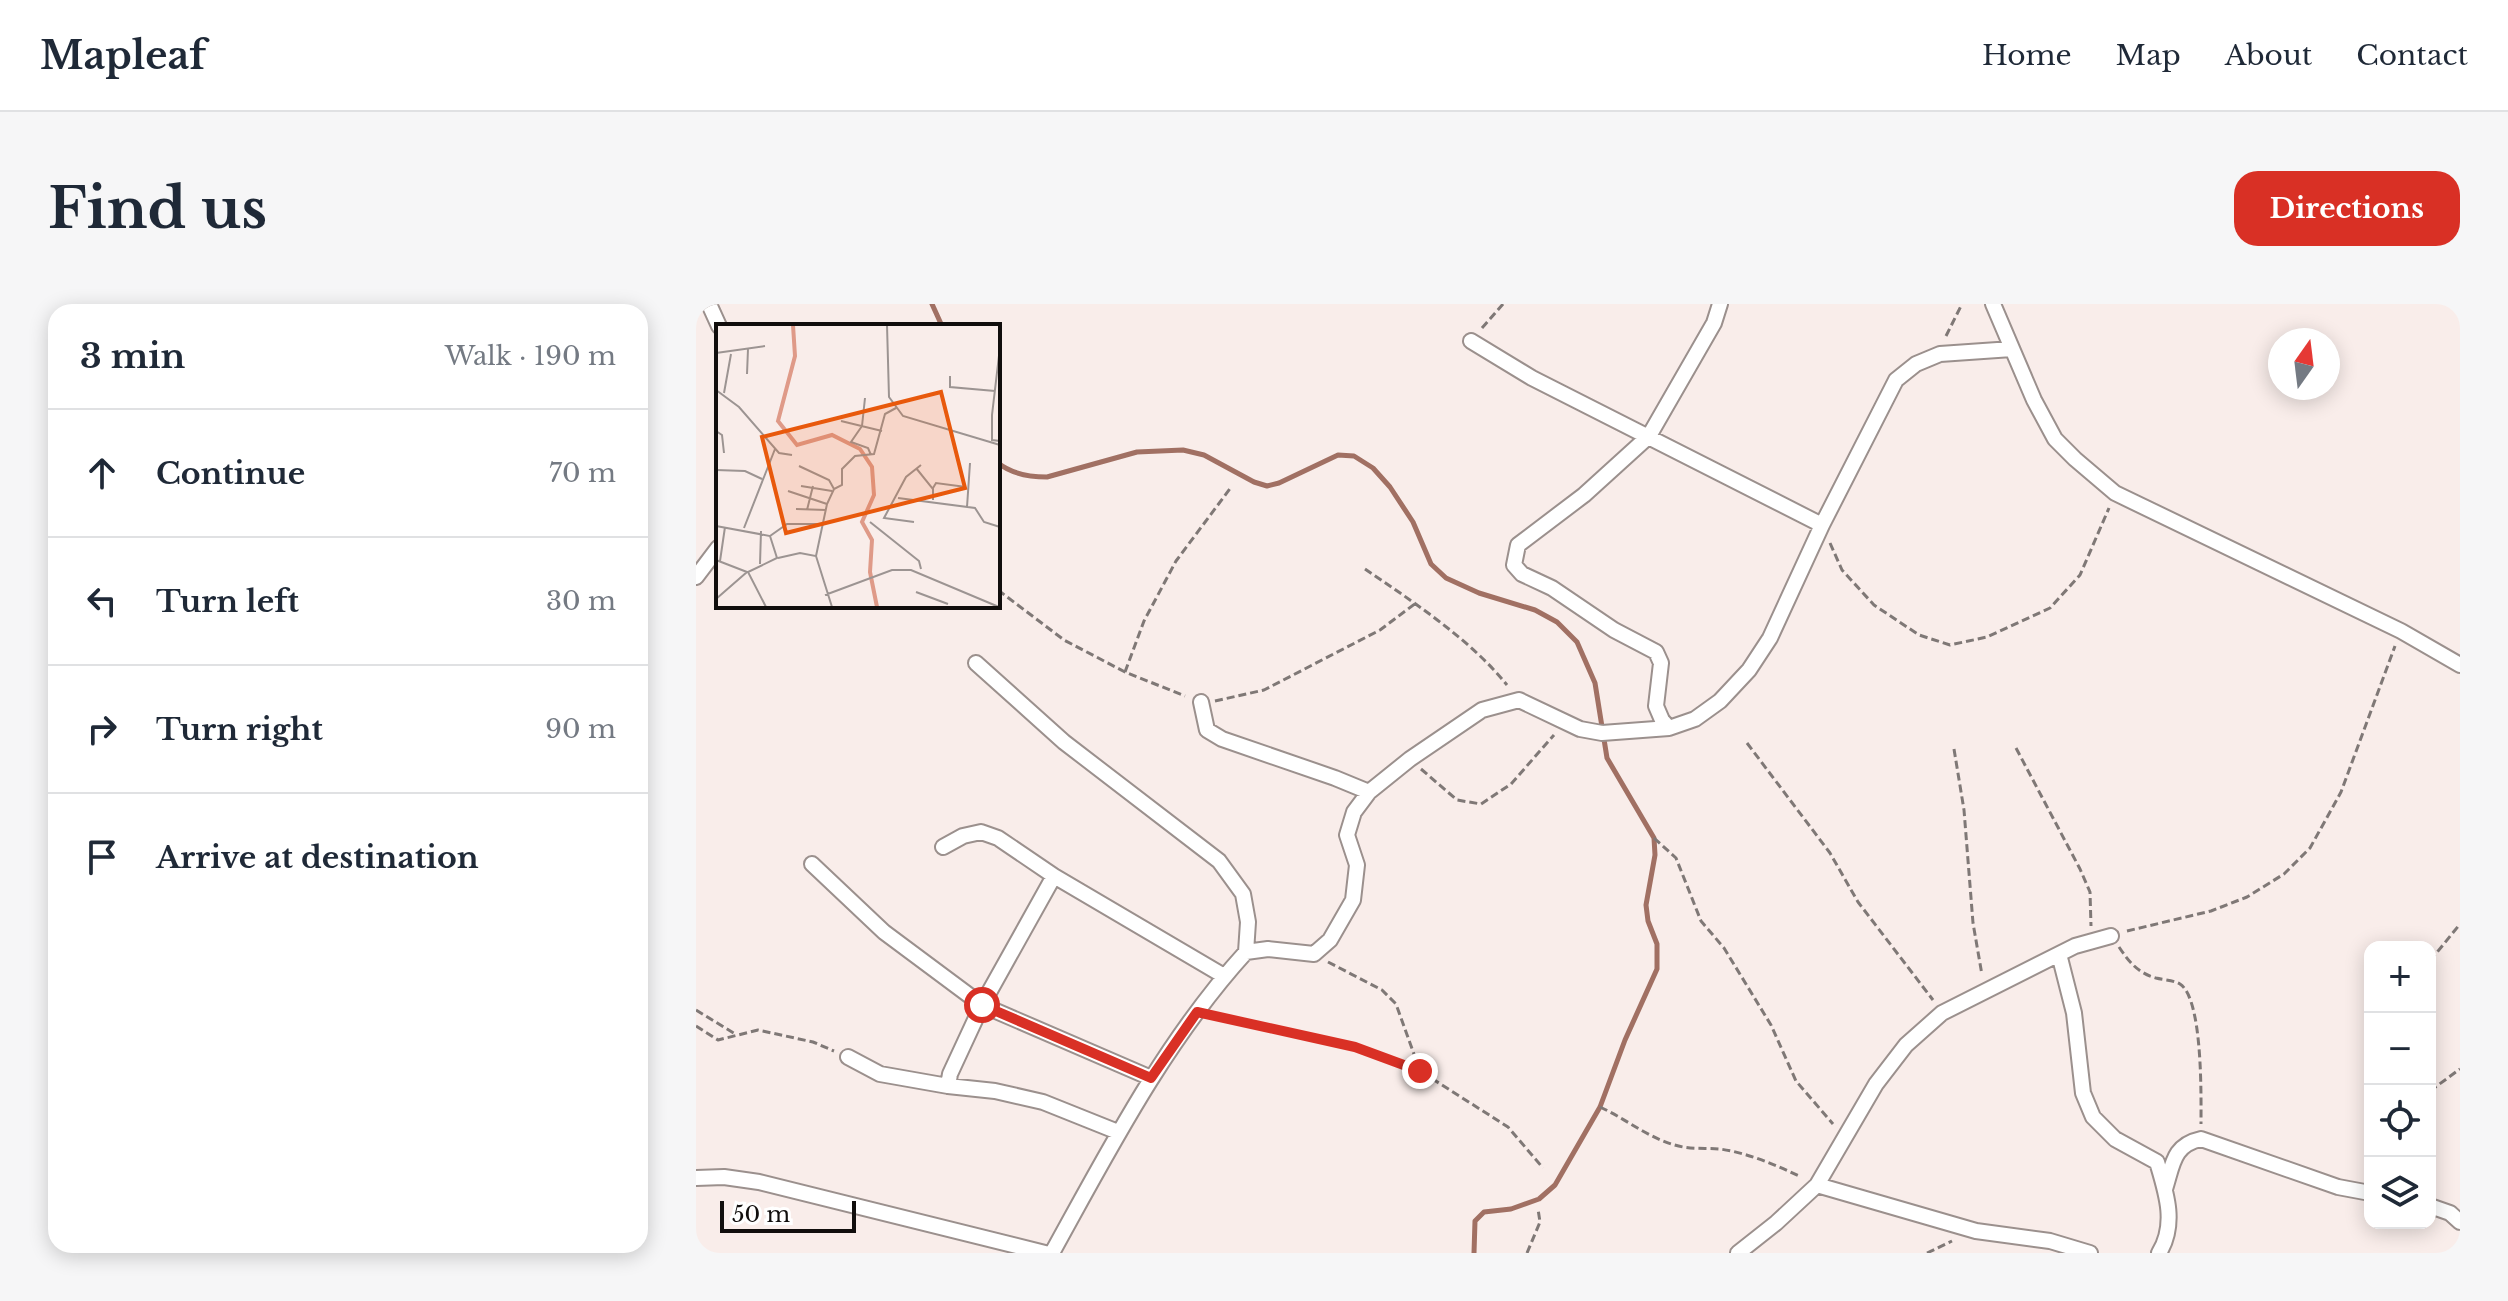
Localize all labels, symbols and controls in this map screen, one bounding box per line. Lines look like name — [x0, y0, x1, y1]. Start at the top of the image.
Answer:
text: Mapleaf — [40, 32, 206, 79]
text: Home — [1982, 38, 2072, 73]
text: Map — [2116, 38, 2181, 73]
text: About — [2225, 38, 2312, 73]
text: Contact — [2356, 38, 2468, 73]
button: Directions — [2234, 171, 2460, 246]
text: Find us — [48, 174, 267, 243]
inset map — [716, 324, 1000, 608]
north arrow — [2268, 328, 2340, 400]
text: 3 min — [80, 335, 185, 377]
text: Walk · 190 m — [445, 340, 616, 372]
icon: ahead — [80, 451, 124, 495]
text: Continue — [156, 455, 305, 492]
text: 70 m — [549, 457, 616, 489]
icon: left — [80, 579, 124, 623]
text: Turn left — [156, 583, 299, 620]
text: 30 m — [546, 585, 616, 617]
icon: right — [80, 707, 124, 751]
text: Turn right — [156, 711, 323, 748]
text: 90 m — [545, 713, 616, 745]
icon: arrive — [80, 835, 124, 879]
text: Arrive at destination — [156, 839, 479, 876]
map controls — [2364, 941, 2436, 1229]
button: + — [2364, 941, 2436, 1013]
route start — [964, 987, 1000, 1023]
button: − — [2364, 1013, 2436, 1085]
route end — [1402, 1053, 1438, 1089]
button: locate — [2364, 1085, 2436, 1157]
button: layers — [2364, 1157, 2436, 1229]
scale bar — [720, 1197, 856, 1233]
text: 50 m — [732, 1201, 790, 1228]

